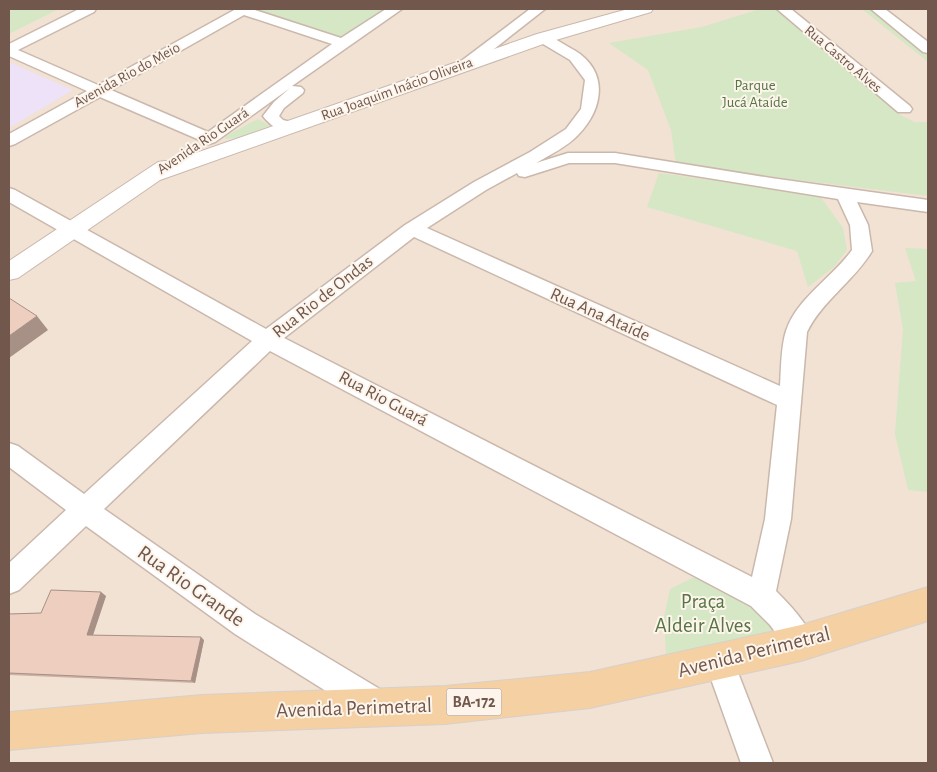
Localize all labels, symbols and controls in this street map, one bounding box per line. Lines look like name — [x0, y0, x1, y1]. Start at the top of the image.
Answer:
street label: Rua Castro Alves — [801, 22, 885, 96]
street label: Avenida Rio do Meio — [71, 40, 183, 110]
street label: Rua Joaquim Inácio Oliveira — [319, 55, 475, 123]
park label: Parque Jucá Ataíde — [722, 78, 788, 110]
street label: Avenida Rio Guará — [155, 105, 251, 177]
street label: Rua Rio de Ondas — [269, 252, 377, 342]
street label: Rua Ana Ataíde — [547, 285, 653, 345]
street label: Rua Rio Guará — [336, 368, 430, 430]
street label: Rua Rio Grande — [134, 541, 248, 631]
park label: Praça Aldeir Alves — [655, 591, 751, 636]
street label: Avenida Perimetral — [676, 623, 832, 681]
road number: BA-172 — [446, 689, 502, 716]
street label: Avenida Perimetral — [276, 695, 432, 721]

